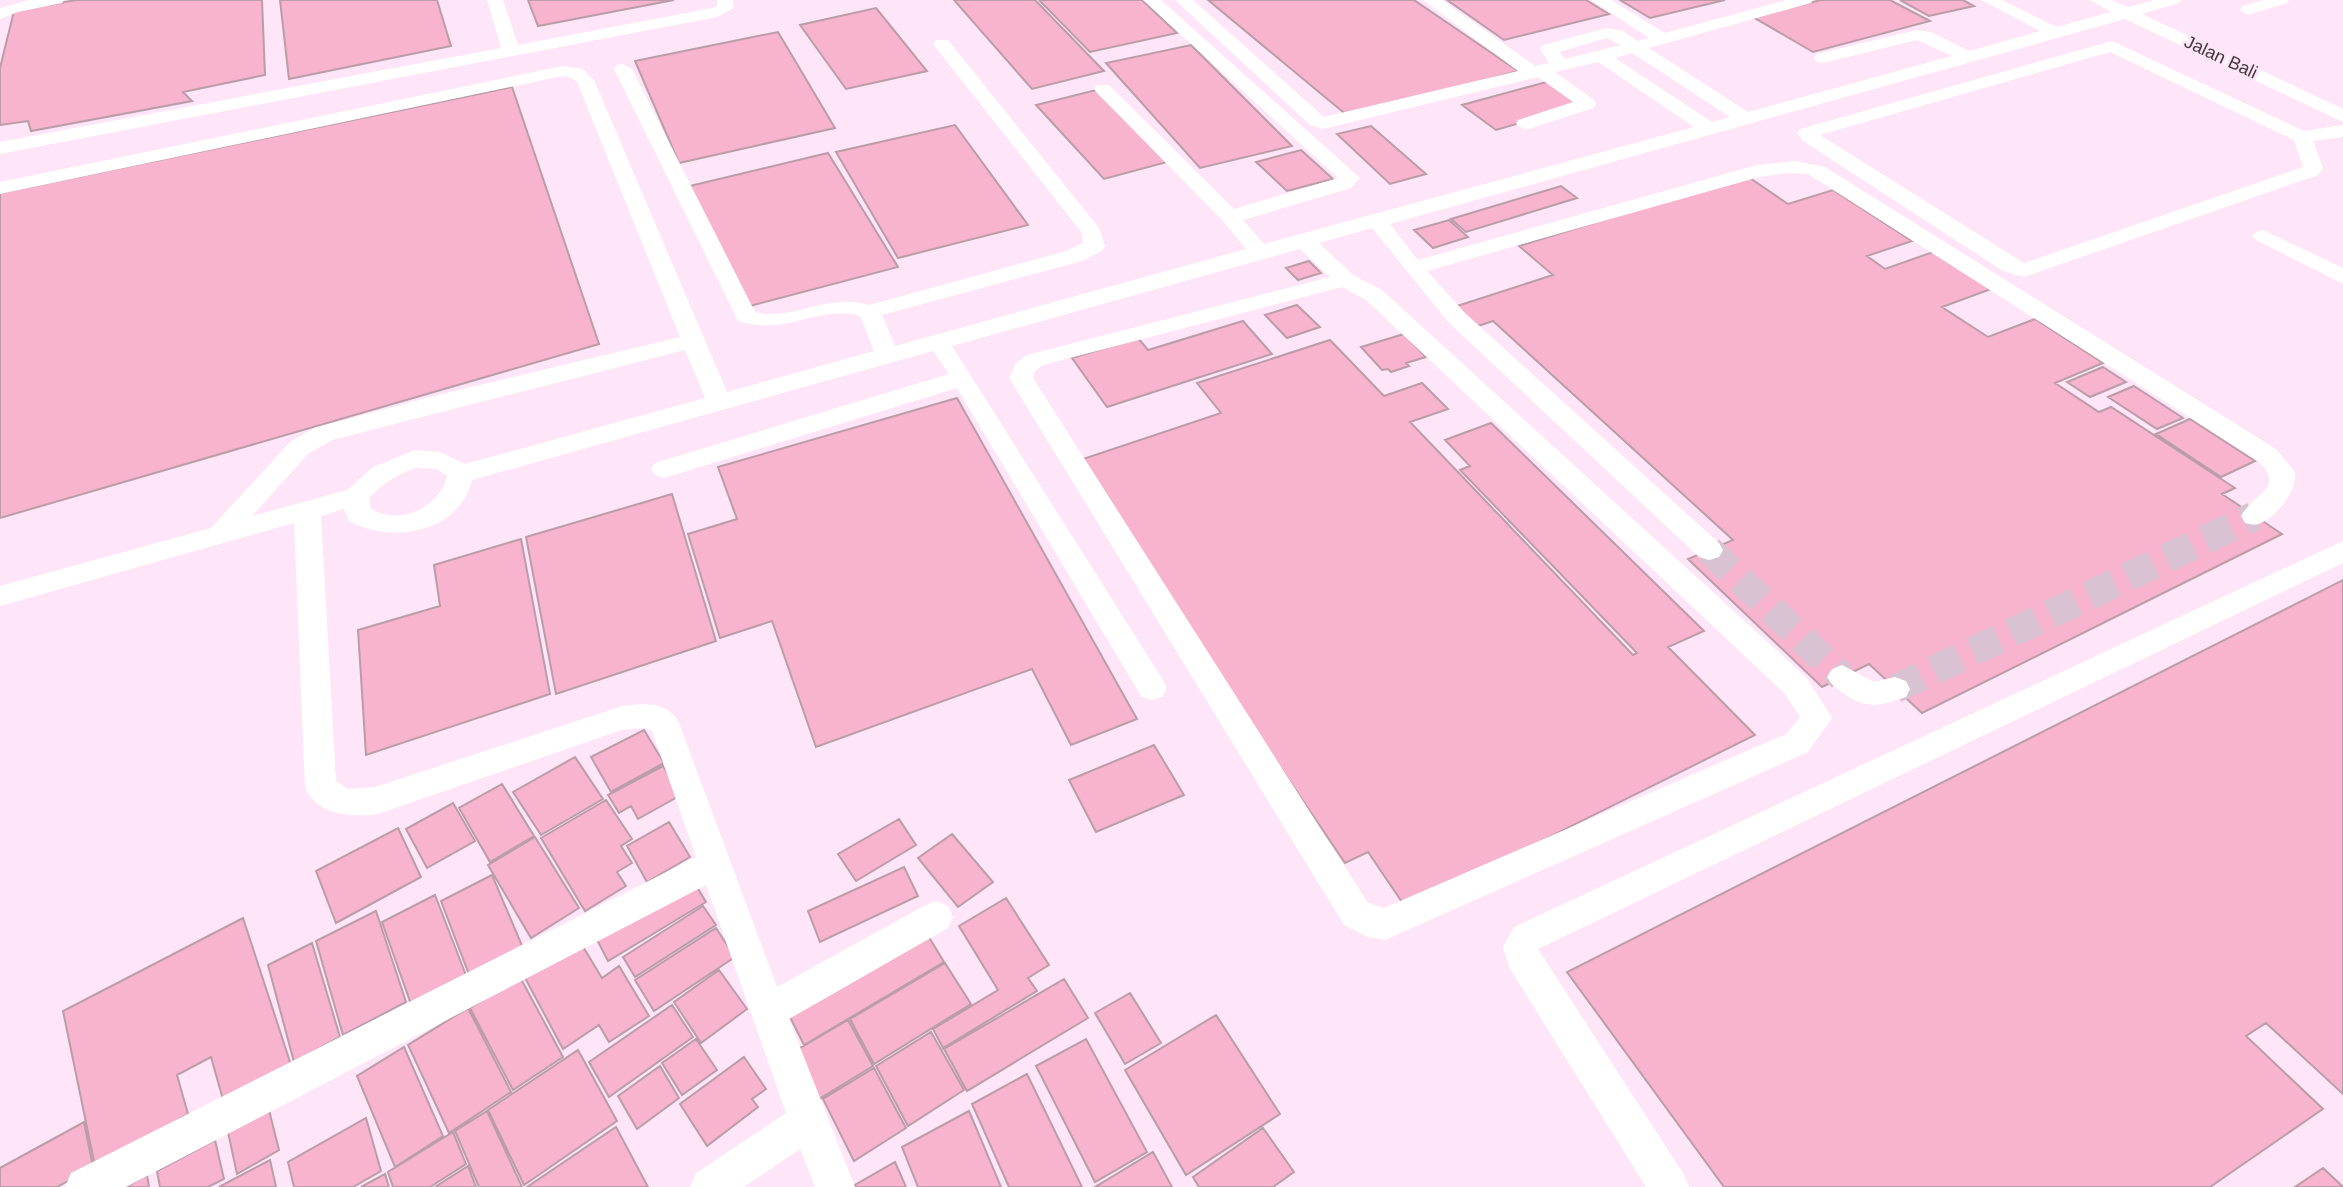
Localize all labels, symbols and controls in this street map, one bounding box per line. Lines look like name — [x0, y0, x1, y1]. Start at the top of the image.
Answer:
street label: Jalan Bali — [2181, 31, 2261, 83]

